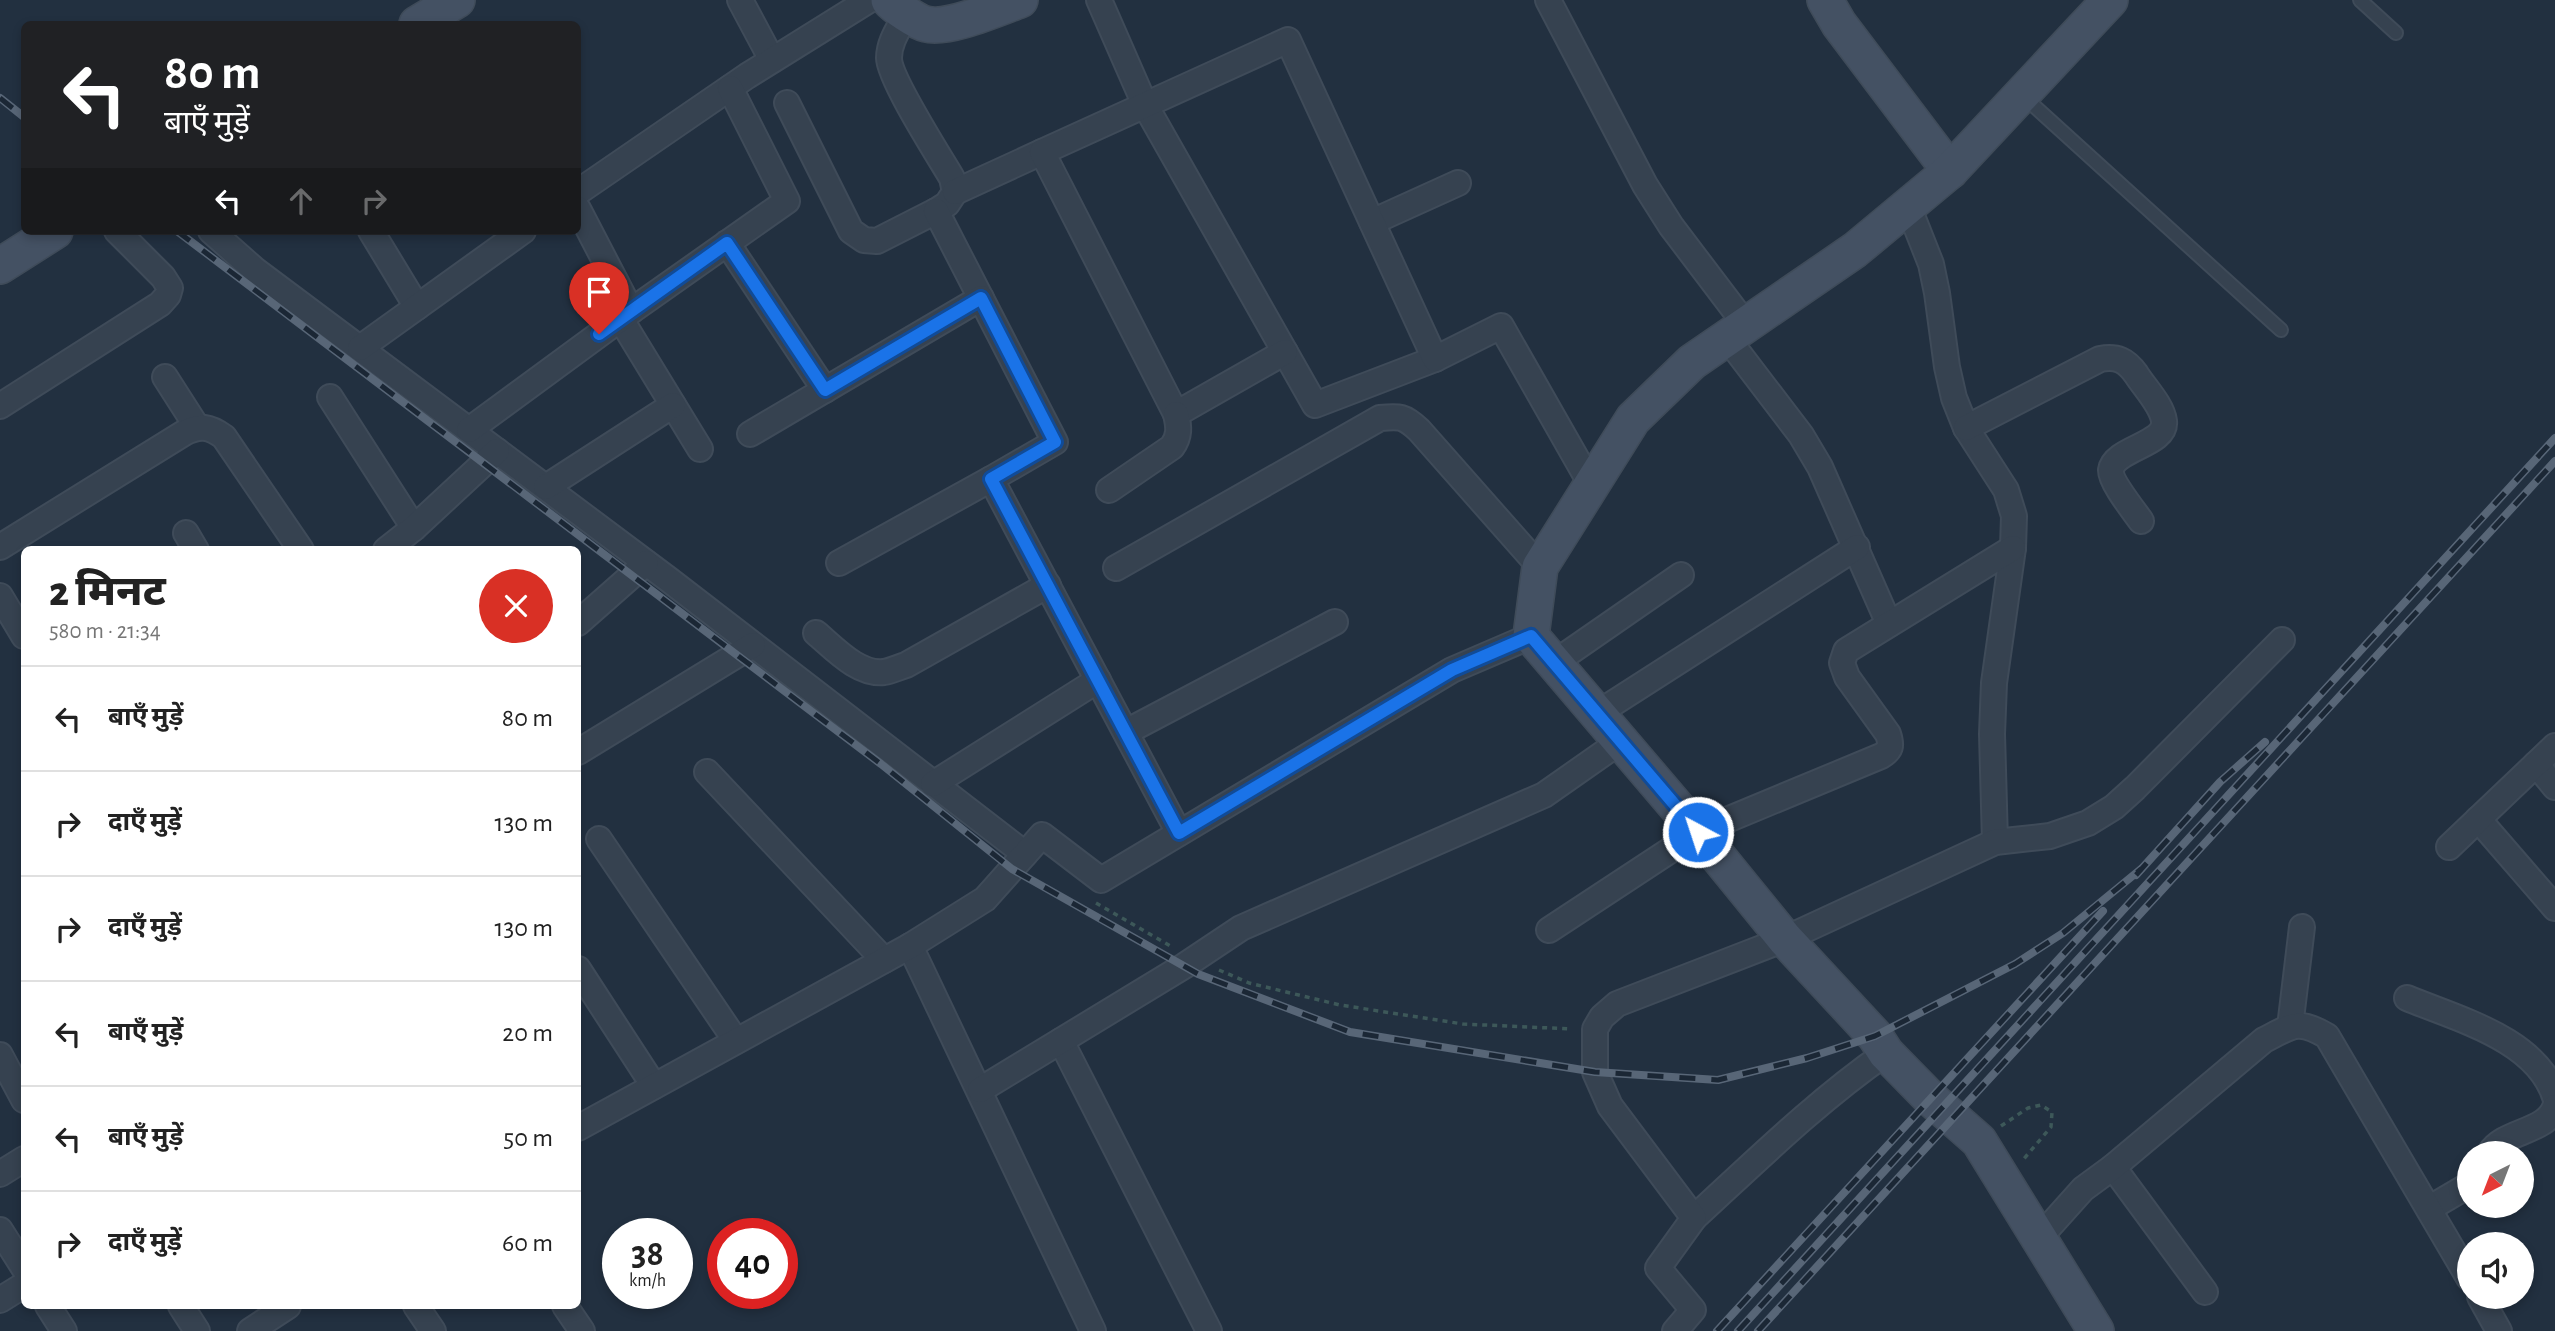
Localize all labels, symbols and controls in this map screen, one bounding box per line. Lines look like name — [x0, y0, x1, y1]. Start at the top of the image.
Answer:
icon: left — [49, 49, 140, 140]
text: 80 m — [164, 49, 261, 98]
text: बाएँ मुड़ें — [164, 107, 250, 139]
icon: left — [209, 182, 247, 220]
icon: ahead — [282, 182, 320, 220]
icon: right — [355, 182, 393, 220]
pin — [569, 262, 629, 334]
icon: arrive — [580, 273, 618, 311]
button: close — [479, 569, 553, 643]
text: 2 मिनट — [49, 571, 166, 613]
text: 580 m · 21:34 — [49, 620, 161, 643]
icon: left — [49, 700, 87, 738]
text: बाएँ मुड़ें — [108, 704, 183, 730]
text: 80 m — [502, 705, 553, 731]
position arrow — [1661, 795, 1735, 869]
icon: right — [49, 805, 87, 843]
text: दाएँ मुड़ें — [108, 809, 182, 835]
text: 130 m — [495, 810, 553, 836]
icon: right — [49, 910, 87, 948]
text: दाएँ मुड़ें — [108, 914, 182, 940]
text: 130 m — [495, 915, 553, 941]
icon: left — [49, 1015, 87, 1053]
text: बाएँ मुड़ें — [108, 1019, 183, 1045]
text: 20 m — [502, 1020, 553, 1046]
icon: left — [49, 1120, 87, 1158]
text: बाएँ मुड़ें — [108, 1124, 183, 1150]
text: 50 m — [503, 1125, 553, 1151]
north arrow — [2457, 1141, 2534, 1218]
map controls — [2457, 1141, 2534, 1309]
speed limit sign: 40 — [707, 1218, 798, 1309]
icon: right — [49, 1225, 87, 1263]
text: दाएँ मुड़ें — [108, 1229, 182, 1255]
text: 60 m — [502, 1230, 553, 1256]
button: sound — [2457, 1232, 2534, 1309]
text: 38 — [631, 1237, 664, 1272]
text: km/h — [629, 1272, 666, 1290]

